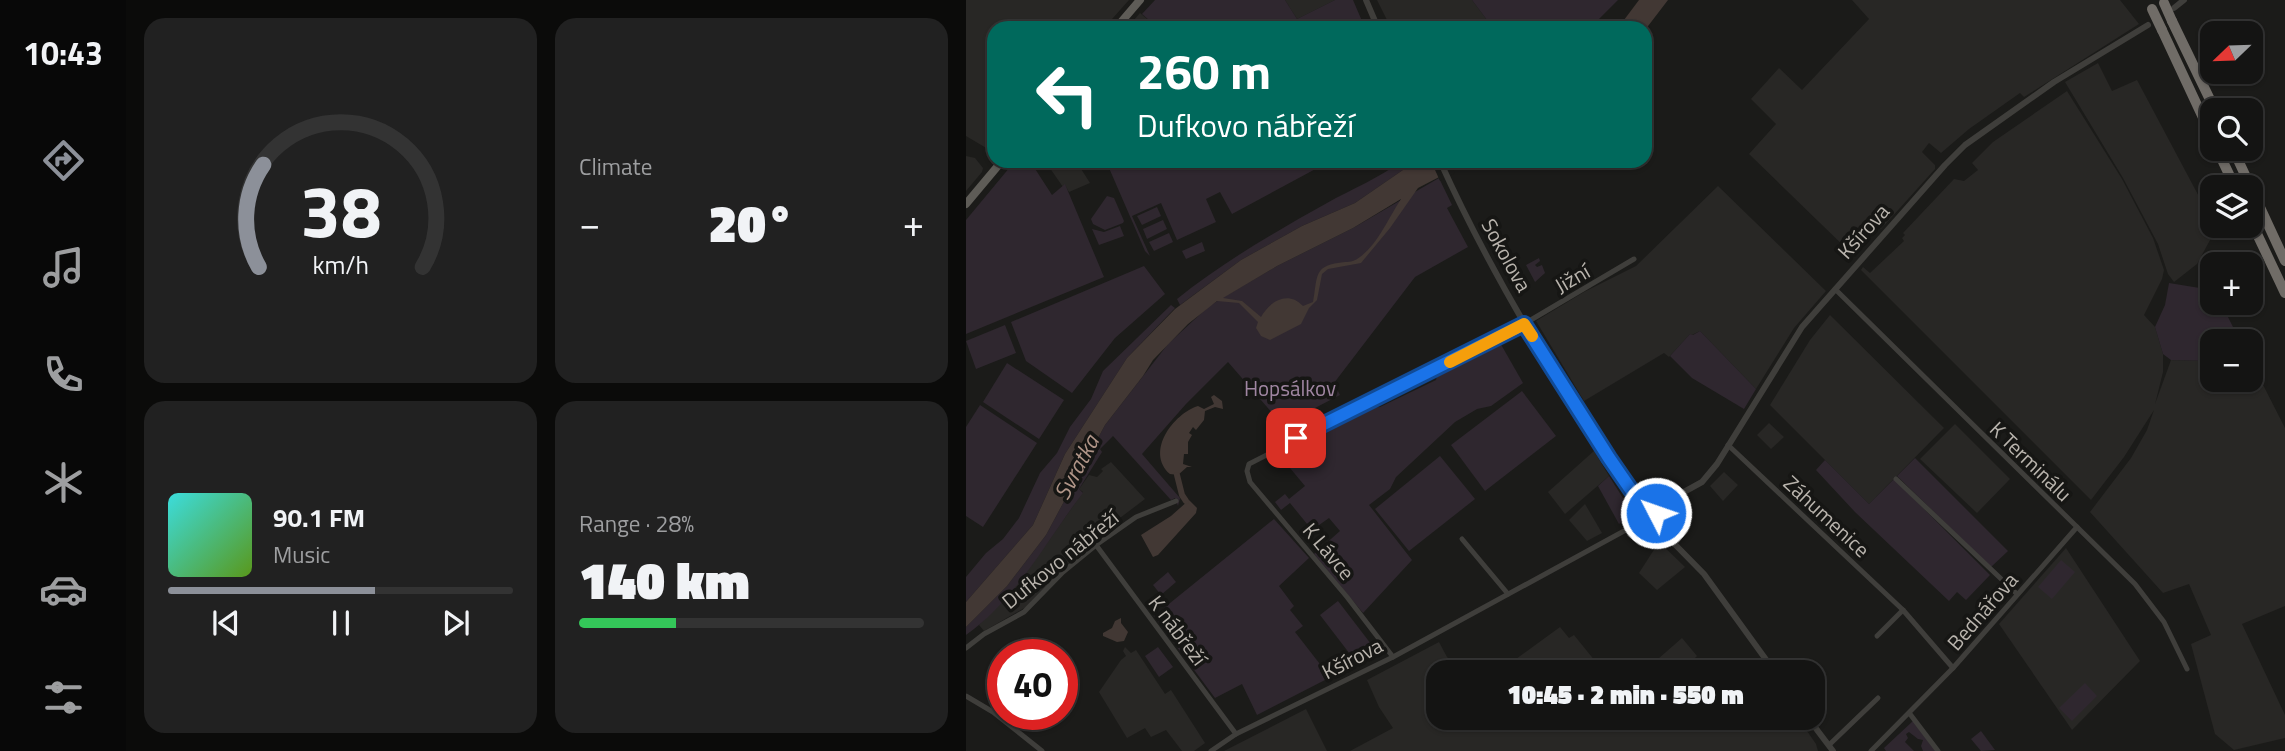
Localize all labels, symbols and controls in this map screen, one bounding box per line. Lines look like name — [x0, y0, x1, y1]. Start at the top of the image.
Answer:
north arrow — [2200, 21, 2263, 84]
map controls — [2200, 21, 2263, 392]
text: 10:43 — [23, 29, 103, 77]
text: 260 m — [1137, 33, 1271, 108]
icon: left — [1022, 49, 1113, 140]
button: search — [2200, 98, 2263, 161]
text: Dufkovo nábřeží — [1137, 101, 1354, 149]
icon: directions — [39, 136, 88, 185]
text: Climate — [579, 149, 652, 184]
text: 38 — [300, 155, 381, 265]
button: layers — [2200, 175, 2263, 238]
text: 20° — [709, 183, 794, 262]
text: − — [579, 194, 600, 252]
text: + — [903, 194, 924, 252]
street label: Kšírova — [1829, 196, 1897, 266]
street label: Sokolova — [1474, 212, 1541, 298]
icon: music — [39, 243, 88, 292]
text: km/h — [312, 245, 369, 283]
button: + — [2200, 252, 2263, 315]
street label: Jižní — [1548, 254, 1597, 301]
button: − — [2200, 329, 2263, 392]
icon: phone — [39, 350, 88, 399]
park label: Hopsálkov — [1244, 372, 1336, 404]
pin — [1266, 408, 1326, 468]
street label: K Terminálu — [1983, 414, 2079, 508]
icon: arrive — [1277, 419, 1315, 457]
water label: Svratka — [1044, 427, 1108, 506]
icon: climate — [39, 458, 88, 507]
street label: Záhumenice — [1777, 468, 1877, 564]
position arrow — [1619, 476, 1693, 550]
text: 90.1 FM — [273, 498, 365, 537]
street label: Dufkovo nábřeží — [995, 501, 1127, 616]
text: Range · 28% — [579, 506, 694, 541]
street label: K Lávce — [1295, 515, 1363, 587]
text: Music — [273, 537, 330, 572]
text: 140 km — [579, 540, 750, 619]
street label: Bednářova — [1939, 564, 2026, 657]
icon: car — [39, 565, 88, 614]
street label: K nábřeží — [1141, 588, 1216, 673]
icon: previous — [207, 604, 245, 642]
icon: pause — [322, 604, 360, 642]
icon: next — [437, 604, 475, 642]
street label: Kšírova — [1316, 629, 1389, 687]
speed limit sign: 40 — [987, 639, 1078, 730]
icon: filters — [39, 673, 88, 722]
text: 10:45 · 2 min · 550 m — [1507, 675, 1744, 714]

